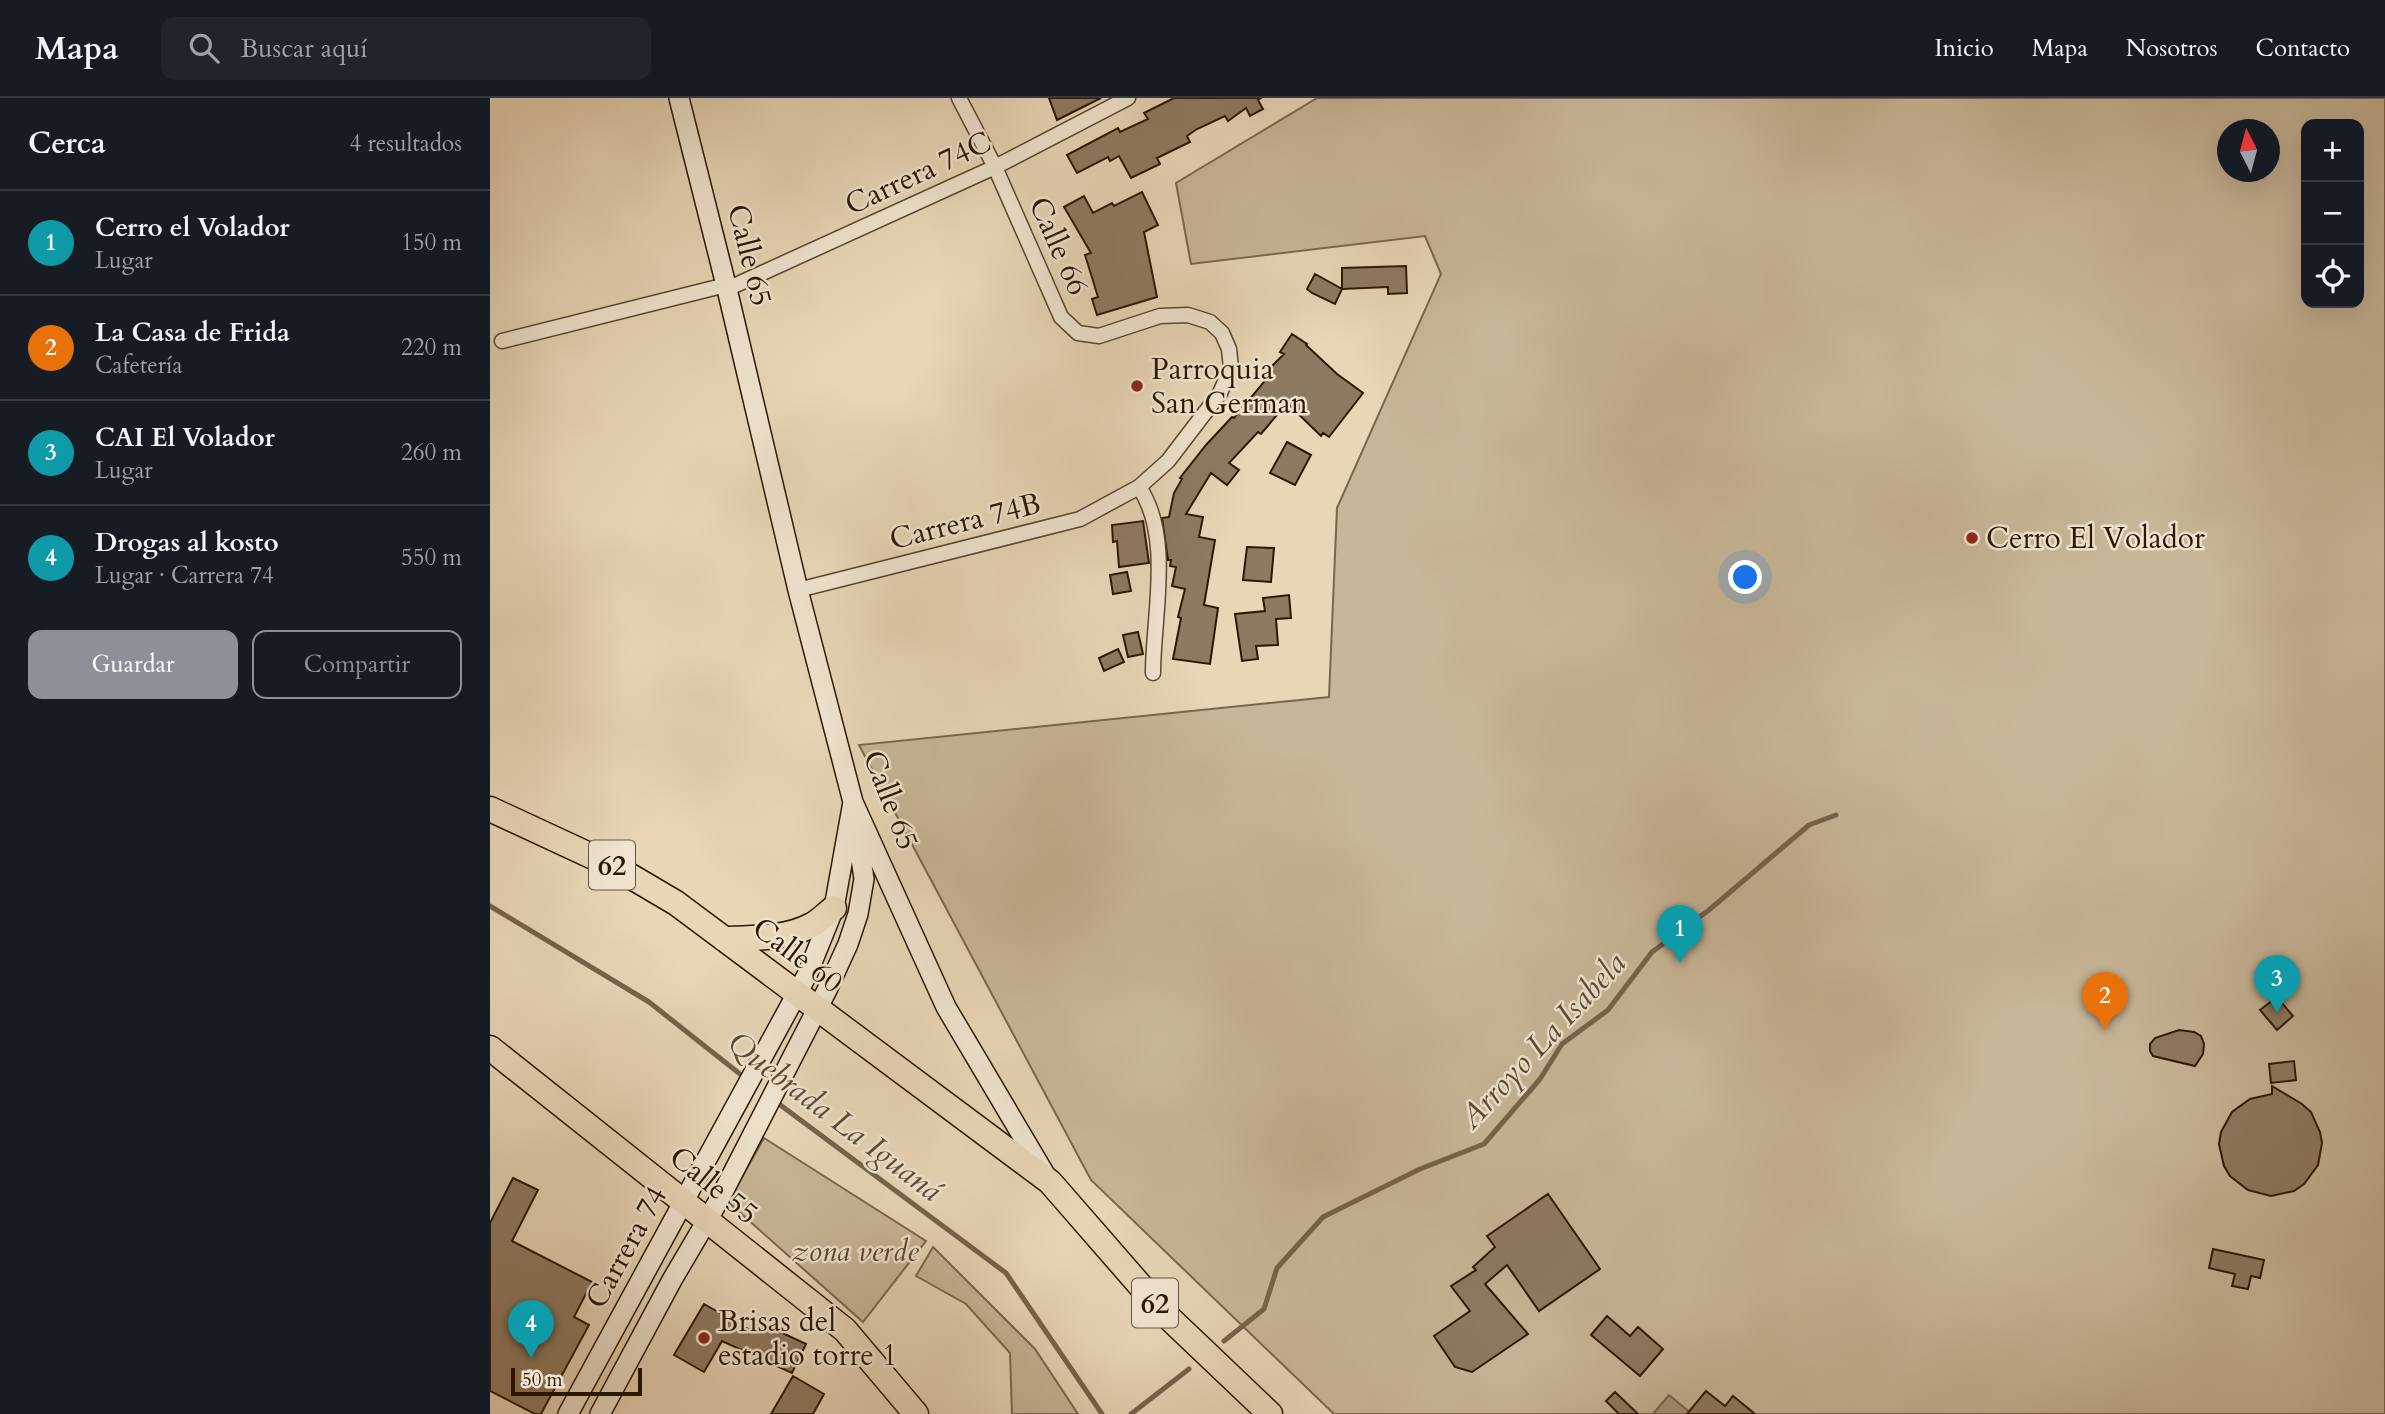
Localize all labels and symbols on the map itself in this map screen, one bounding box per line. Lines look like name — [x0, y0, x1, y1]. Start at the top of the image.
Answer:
north arrow — [2217, 119, 2280, 182]
street label: Carrera 74C — [838, 122, 998, 225]
street label: Calle 66 — [1019, 191, 1098, 302]
street label: Calle 65 — [717, 200, 782, 310]
place label: Parroquia San German — [1151, 349, 1308, 424]
marker: Parroquia San German — [1129, 378, 1145, 394]
street label: Carrera 74B — [885, 483, 1045, 560]
place label: Cerro El Volador — [1986, 518, 2205, 559]
marker: Cerro El Volador — [1964, 530, 1980, 546]
your location — [1728, 560, 1762, 594]
street label: Calle 65 — [853, 744, 928, 856]
road number: 62 — [589, 840, 635, 890]
pin: 1 — [1657, 905, 1703, 963]
street label: Calle 60 — [744, 908, 851, 1003]
water label: Arroyo La Isabela — [1449, 943, 1636, 1139]
pin: 3 — [2254, 955, 2300, 1013]
pin: 2 — [2082, 972, 2128, 1030]
water label: Quebrada La Iguaná — [718, 1022, 952, 1213]
street label: Calle 55 — [661, 1137, 767, 1234]
street label: Carrera 74 — [576, 1179, 677, 1316]
park label: zona verde — [791, 1231, 919, 1272]
road number: 62 — [1132, 1278, 1178, 1328]
pin: 4 — [508, 1300, 554, 1358]
place label: Brisas del estadio torre 1 — [718, 1301, 897, 1376]
marker: Brisas del estadio torre 1 — [696, 1330, 712, 1346]
scale bar — [511, 1365, 642, 1397]

